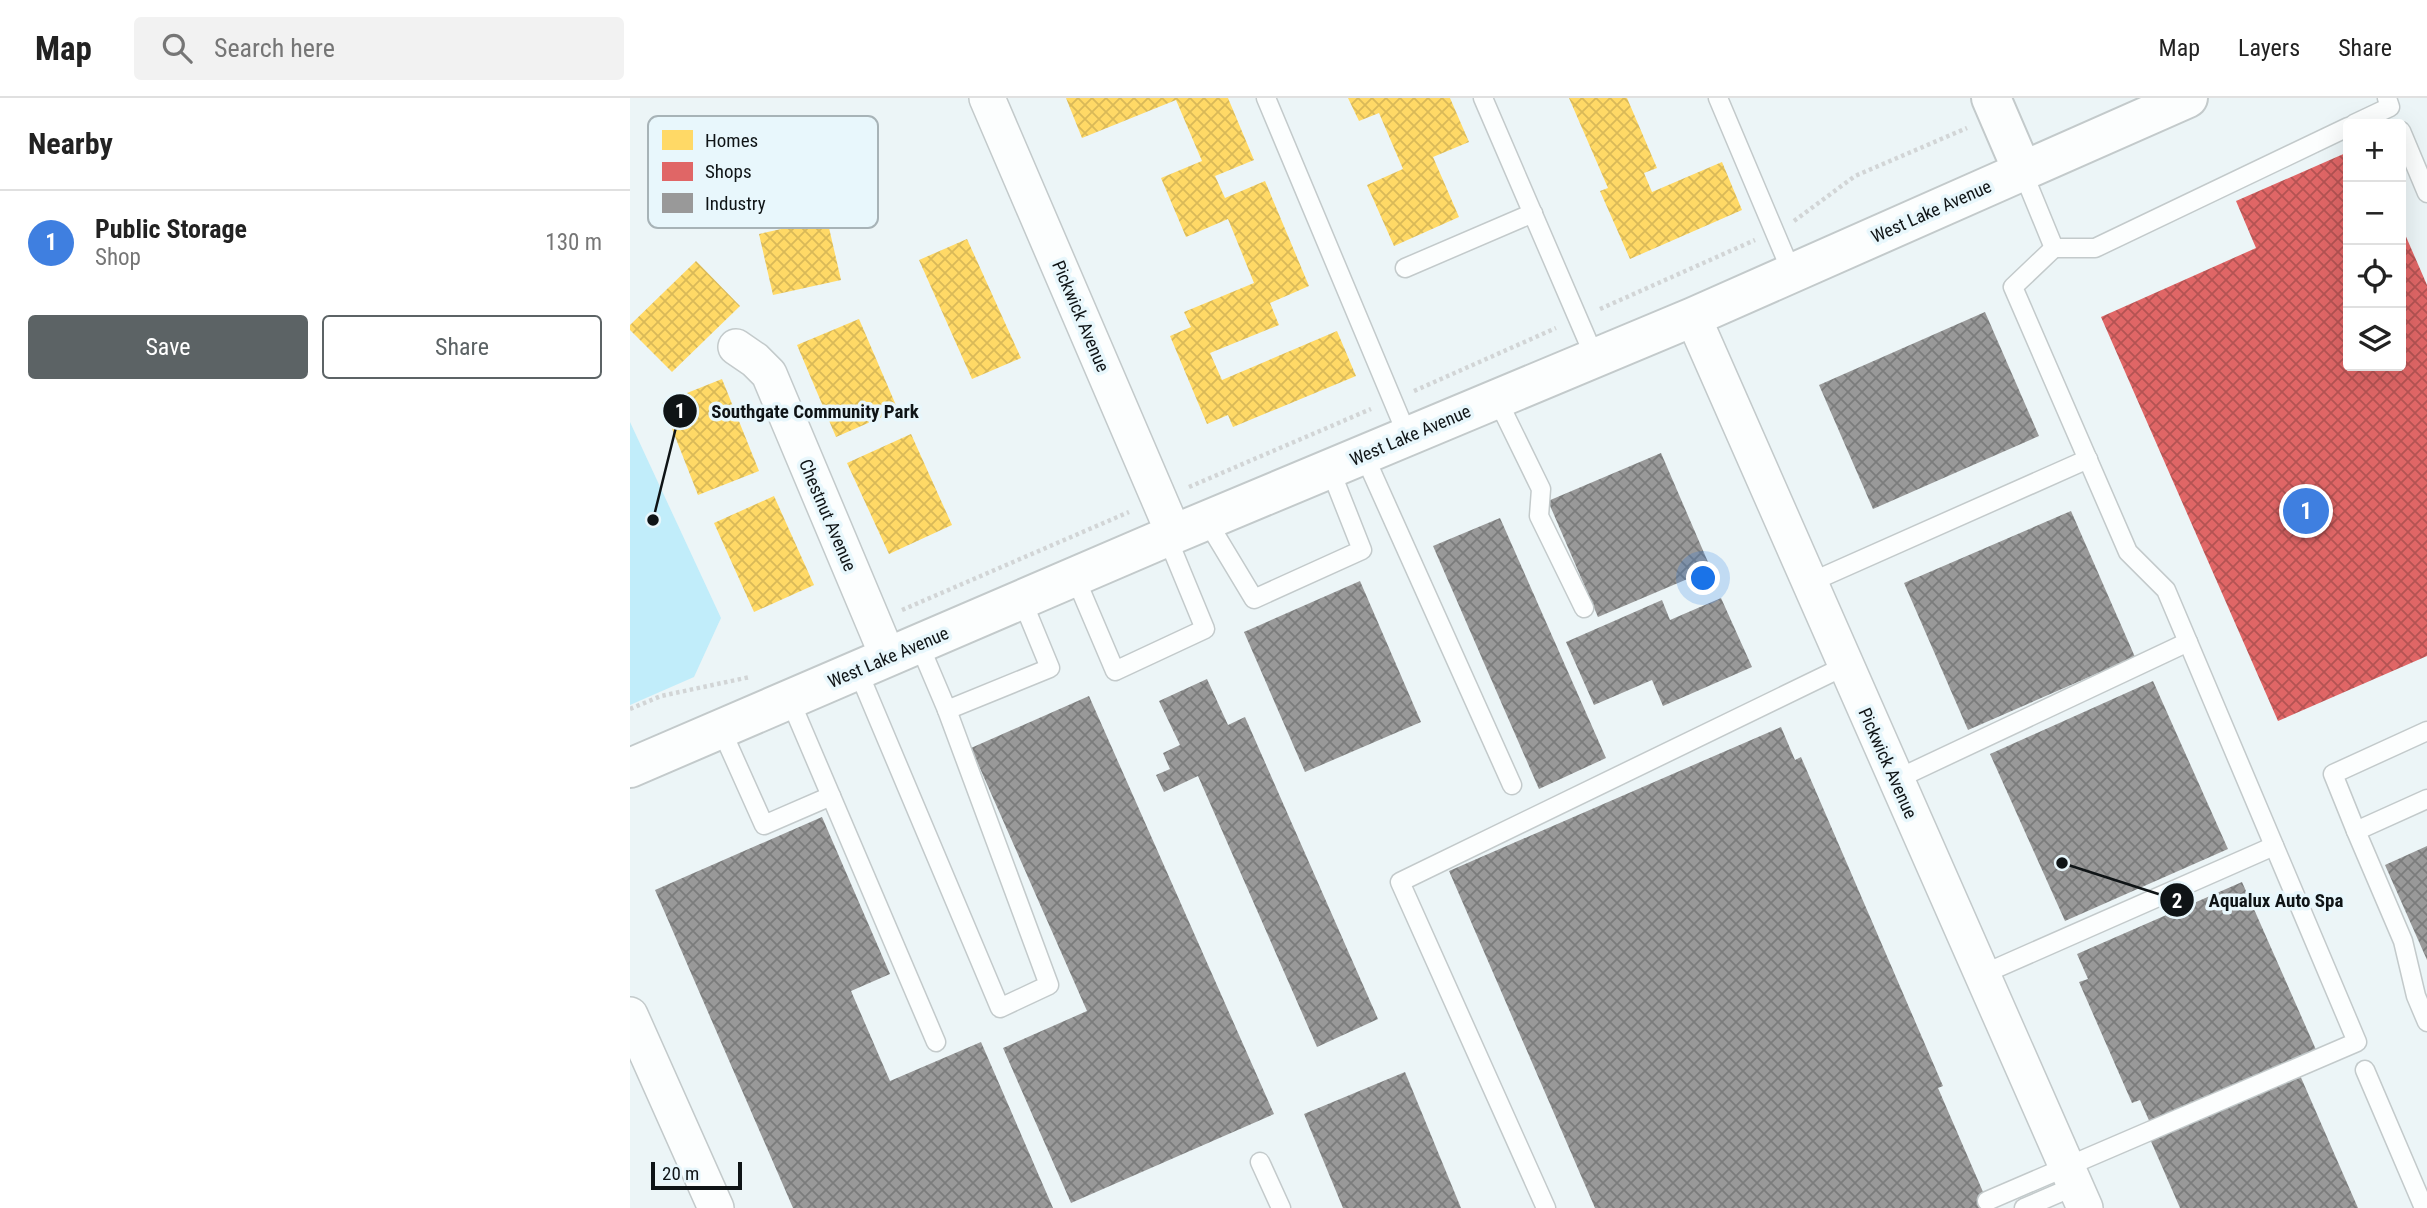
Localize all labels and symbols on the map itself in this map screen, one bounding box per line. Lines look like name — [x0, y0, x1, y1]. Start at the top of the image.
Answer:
legend — [648, 116, 878, 228]
text: Homes — [705, 129, 758, 152]
text: Shops — [705, 160, 752, 183]
street label: West Lake Avenue — [1868, 175, 1994, 247]
text: Industry — [705, 192, 766, 215]
street label: Pickwick Avenue — [1048, 257, 1114, 375]
callout: Southgate Community Park — [662, 391, 933, 431]
text: 1 — [675, 399, 685, 423]
text: Southgate Community Park — [711, 400, 920, 423]
street label: West Lake Avenue — [1346, 400, 1474, 470]
street label: Chestnut Avenue — [795, 456, 861, 574]
pin: 1 — [2283, 485, 2329, 537]
your location — [1686, 561, 1720, 595]
street label: West Lake Avenue — [824, 622, 952, 692]
street label: Pickwick Avenue — [1854, 704, 1922, 822]
callout: Aqualux Auto Spa — [2159, 880, 2357, 920]
text: 2 — [2172, 889, 2182, 913]
text: Aqualux Auto Spa — [2209, 889, 2343, 912]
scale bar — [651, 1159, 742, 1191]

